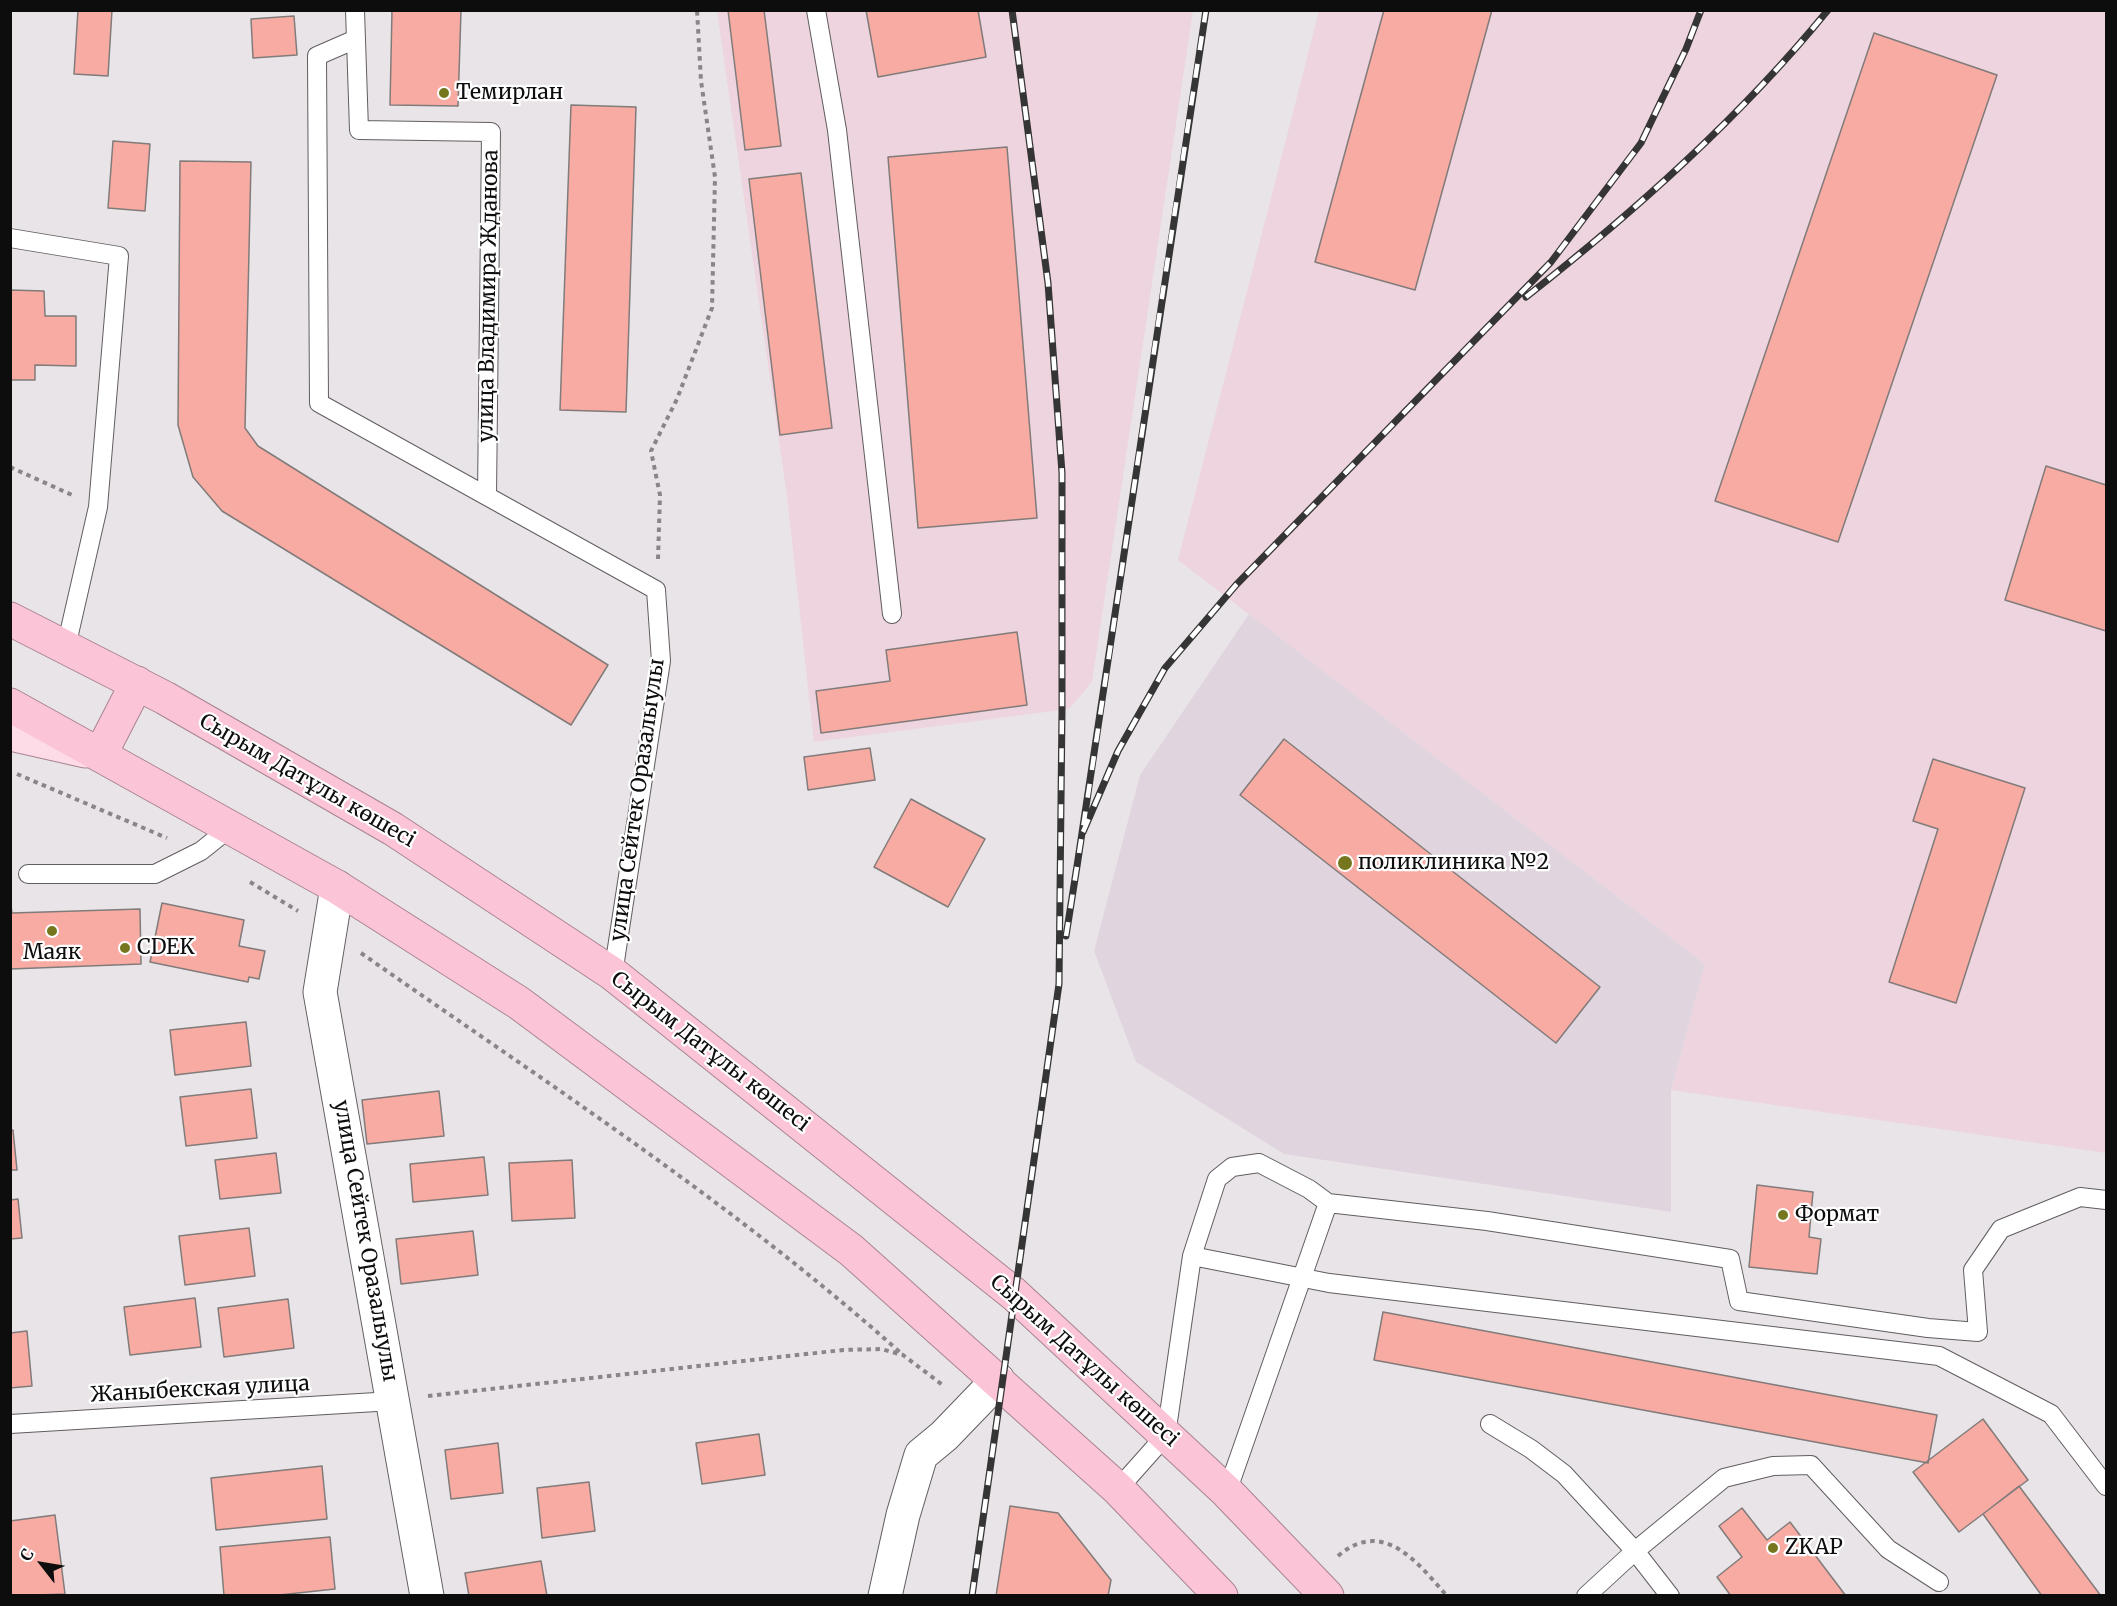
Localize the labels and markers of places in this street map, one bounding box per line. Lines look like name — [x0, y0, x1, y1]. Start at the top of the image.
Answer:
place label: Темирлан — [456, 80, 563, 106]
marker: Темирлан — [437, 86, 451, 100]
place label: поликлиника №2 — [1358, 850, 1549, 876]
marker: поликлиника №2 — [1336, 854, 1354, 872]
marker: Маяк — [45, 924, 59, 938]
place label: CDEK — [137, 935, 194, 961]
place label: Маяк — [23, 940, 81, 966]
marker: CDEK — [118, 941, 132, 955]
place label: Формат — [1795, 1202, 1879, 1228]
marker: Формат — [1776, 1208, 1790, 1222]
place label: ZKAP — [1785, 1535, 1843, 1561]
marker: ZKAP — [1766, 1541, 1780, 1555]

